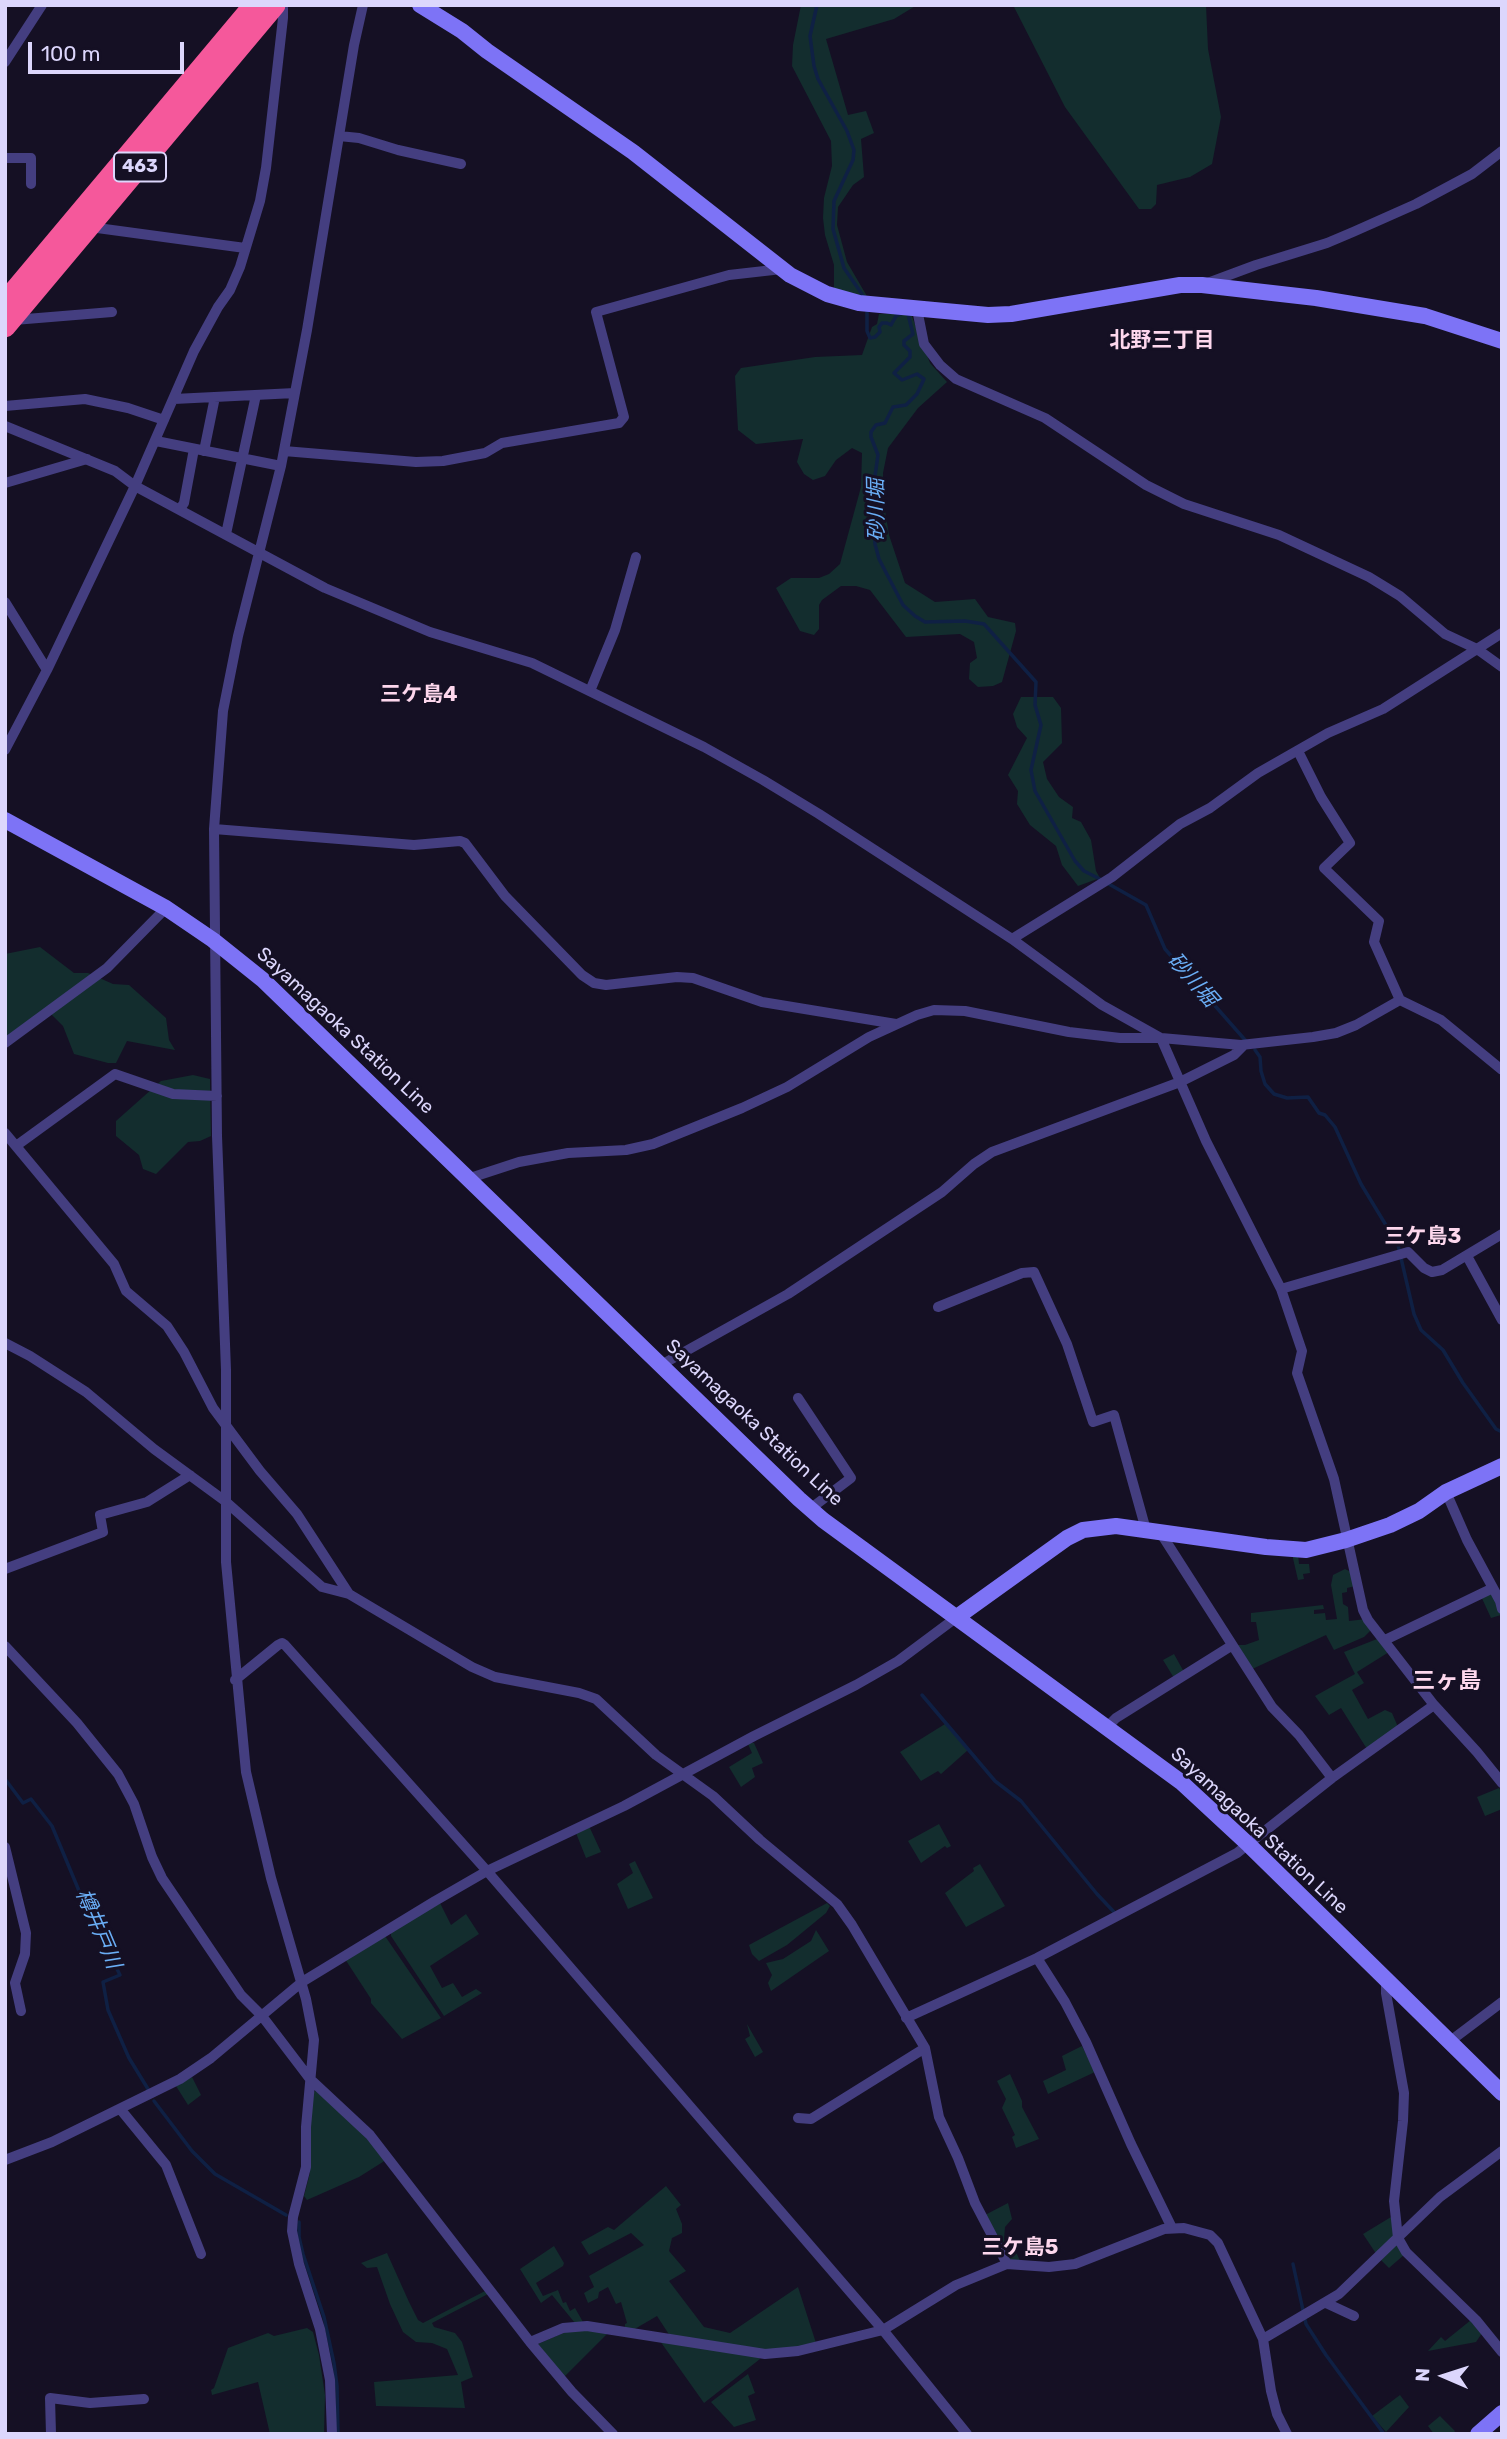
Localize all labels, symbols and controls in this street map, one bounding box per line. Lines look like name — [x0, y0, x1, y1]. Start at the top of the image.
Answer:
scale bar — [32, 28, 187, 72]
text: 100 m — [41, 41, 100, 66]
road number: 463 — [114, 152, 166, 182]
district label: 北野三丁目 — [1110, 328, 1214, 354]
water label: 砂川堀 — [864, 478, 890, 542]
district label: 三ケ島4 — [380, 682, 458, 708]
street label: Sayamagaoka Station Line — [252, 943, 438, 1119]
water label: 砂川堀 — [1162, 948, 1222, 1012]
district label: 三ケ島3 — [1385, 1224, 1461, 1250]
street label: Sayamagaoka Station Line — [661, 1335, 847, 1511]
district label: 三ヶ島 — [1413, 1667, 1481, 1695]
street label: Sayamagaoka Station Line — [1166, 1743, 1352, 1919]
water label: 樽井戸川 — [70, 1885, 126, 1973]
district label: 三ケ島5 — [982, 2235, 1058, 2261]
north arrow — [1409, 2341, 1479, 2411]
text: N — [1411, 2367, 1434, 2382]

